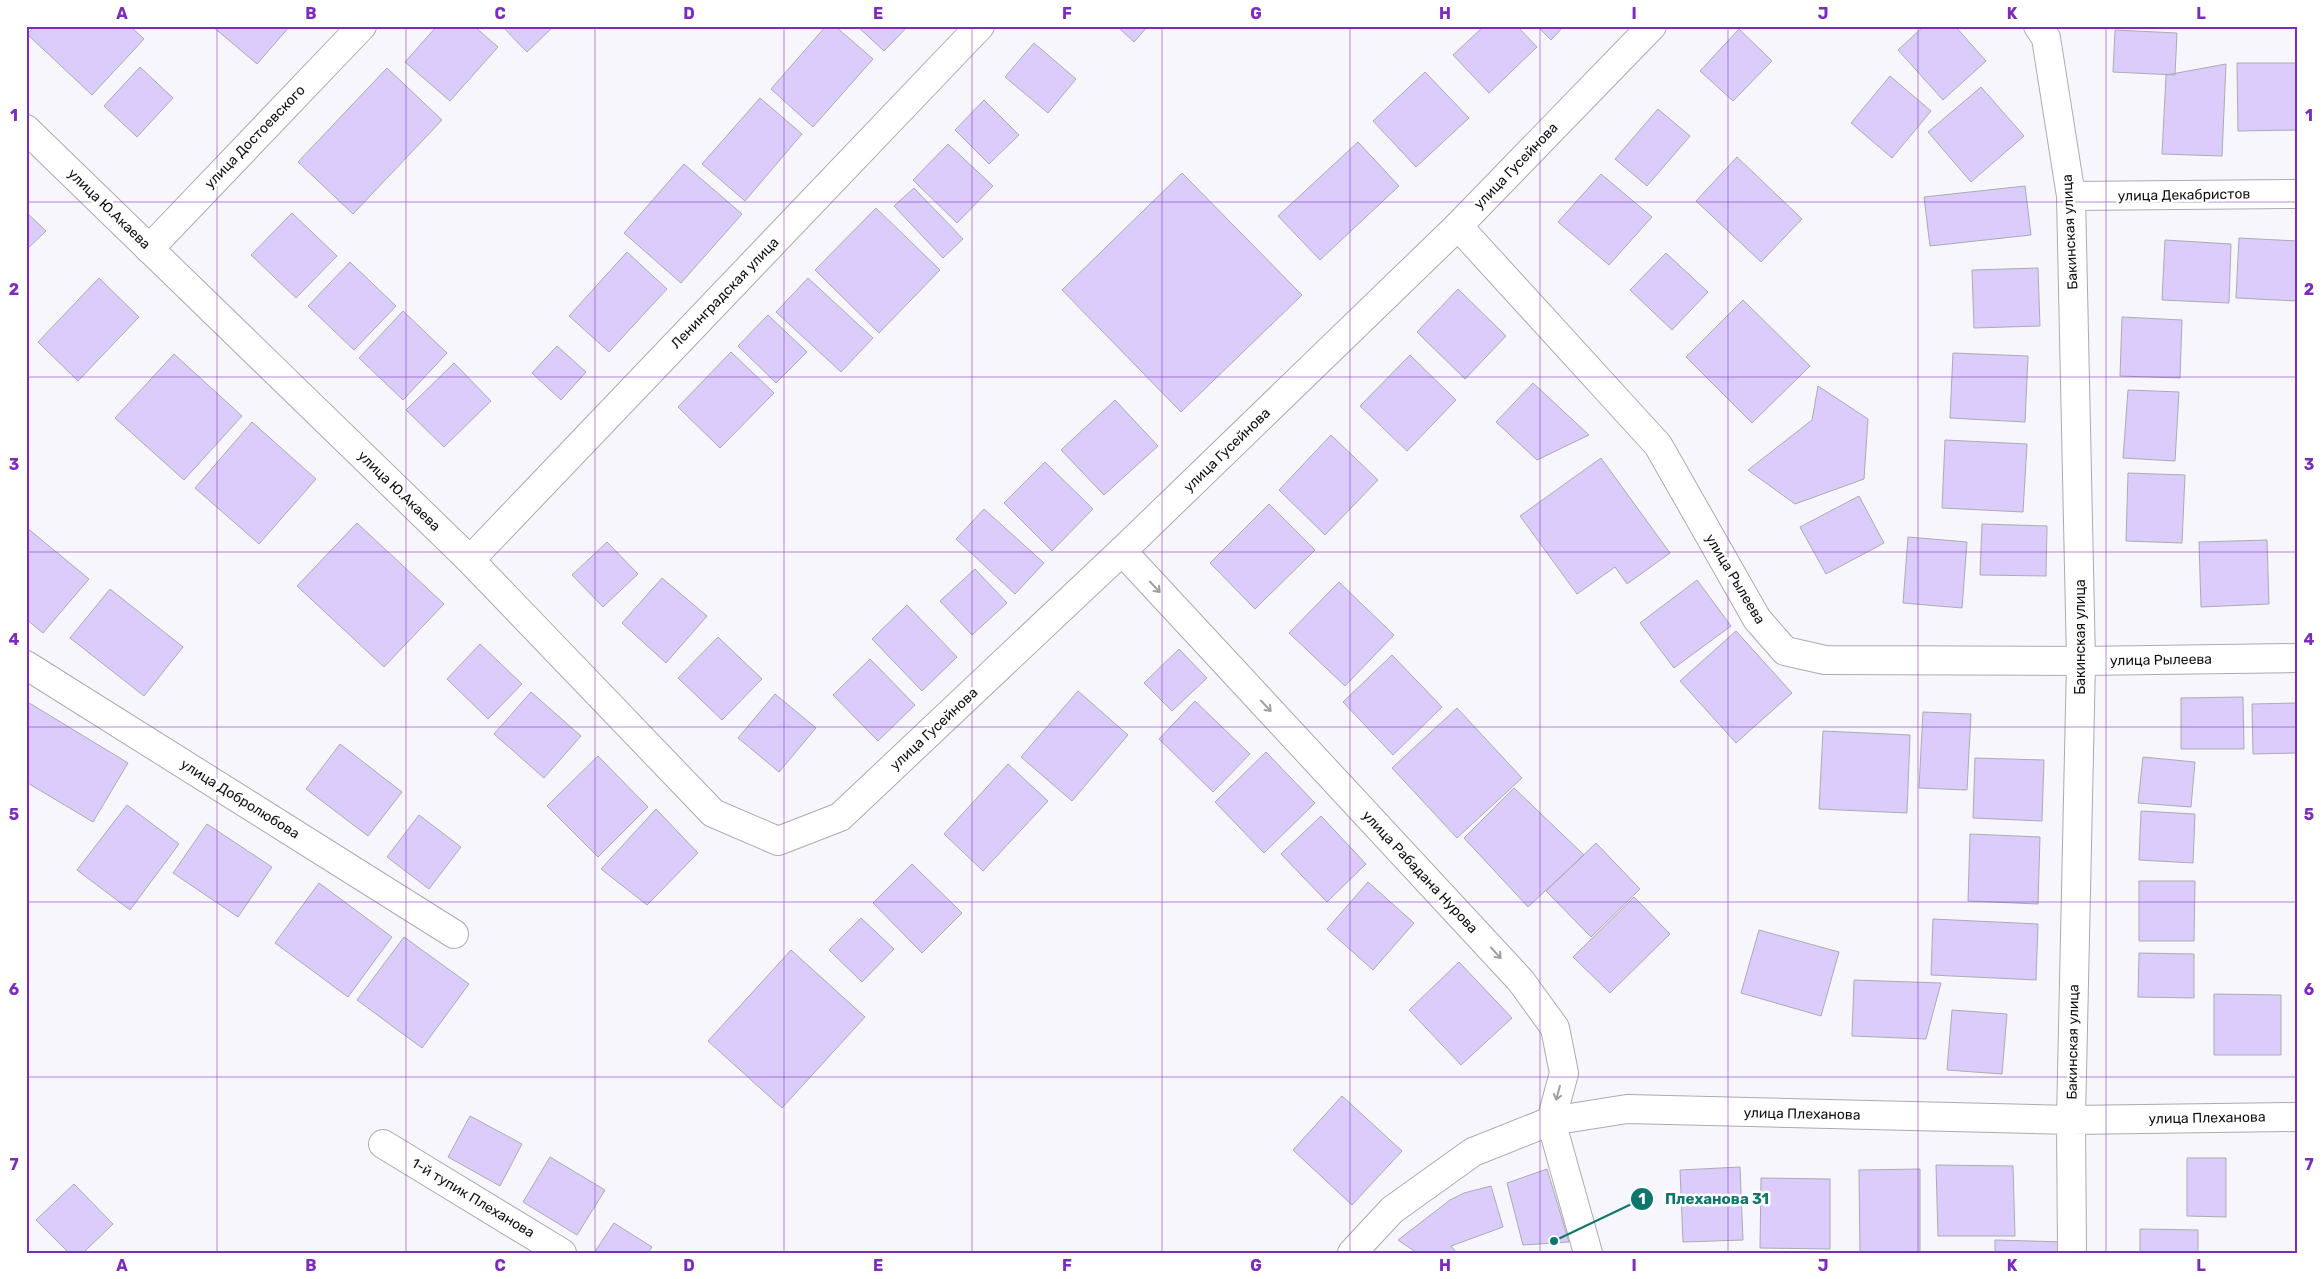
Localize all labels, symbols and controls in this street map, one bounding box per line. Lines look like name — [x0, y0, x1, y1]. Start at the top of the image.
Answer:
text: A — [116, 4, 128, 23]
text: B — [305, 4, 317, 23]
text: C — [494, 4, 506, 23]
text: D — [683, 4, 695, 23]
text: E — [873, 4, 883, 23]
text: F — [1062, 4, 1072, 23]
text: G — [1250, 4, 1262, 23]
text: H — [1439, 4, 1451, 23]
text: I — [1631, 4, 1637, 23]
text: J — [1818, 4, 1828, 23]
text: K — [2007, 4, 2018, 23]
text: L — [2196, 4, 2206, 23]
street label: улица Достоевского — [201, 82, 309, 192]
text: 1 — [10, 106, 18, 125]
text: 1 — [2305, 106, 2313, 125]
street label: улица Гусейнова — [1470, 119, 1562, 213]
street label: улица Ю.Акаева — [64, 165, 154, 253]
street label: Бакинская улица — [2058, 174, 2082, 290]
street label: улица Декабристов — [2118, 185, 2251, 205]
street label: Ленинградская улица — [667, 234, 783, 352]
text: 2 — [9, 280, 19, 299]
text: 2 — [2304, 280, 2314, 299]
street label: улица Гусейнова — [1180, 404, 1274, 496]
street label: улица Ю.Акаева — [354, 447, 444, 535]
text: 3 — [9, 455, 19, 474]
text: 3 — [2304, 455, 2314, 474]
street label: улица Рылеева — [1701, 531, 1769, 627]
street label: Бакинская улица — [2072, 579, 2089, 695]
one-way arrow — [1149, 581, 1161, 594]
text: 4 — [9, 630, 20, 649]
text: 4 — [2304, 630, 2315, 649]
street label: улица Рылеева — [2110, 651, 2212, 669]
street label: улица Гусейнова — [887, 684, 981, 774]
one-way arrow — [1260, 700, 1272, 713]
street label: улица Добролюбова — [177, 755, 303, 843]
text: 5 — [9, 805, 19, 824]
text: 5 — [2304, 805, 2314, 824]
street label: улица Рабадана Нурова — [1359, 807, 1481, 937]
one-way arrow — [1490, 947, 1502, 959]
text: 6 — [9, 980, 19, 999]
text: 6 — [2304, 980, 2314, 999]
street label: Бакинская улица — [2063, 984, 2083, 1100]
one-way arrow — [1553, 1085, 1562, 1101]
street label: улица Плеханова — [1743, 1104, 1861, 1124]
street label: улица Плеханова — [2148, 1108, 2266, 1128]
street label: 1-й тупик Плеханова — [408, 1154, 538, 1242]
text: 7 — [9, 1155, 19, 1174]
text: 7 — [2304, 1155, 2314, 1174]
callout: Плеханова 31 — [1630, 1184, 1779, 1214]
text: 1 — [1638, 1190, 1646, 1208]
text: Плеханова 31 — [1665, 1190, 1769, 1208]
text: A — [116, 1256, 128, 1275]
text: B — [305, 1256, 317, 1275]
text: C — [494, 1256, 506, 1275]
text: D — [683, 1256, 695, 1275]
text: E — [873, 1256, 883, 1275]
text: F — [1062, 1256, 1072, 1275]
text: G — [1250, 1256, 1262, 1275]
text: H — [1439, 1256, 1451, 1275]
text: I — [1631, 1256, 1637, 1275]
text: J — [1818, 1256, 1828, 1275]
text: K — [2007, 1256, 2018, 1275]
text: L — [2196, 1256, 2206, 1275]

